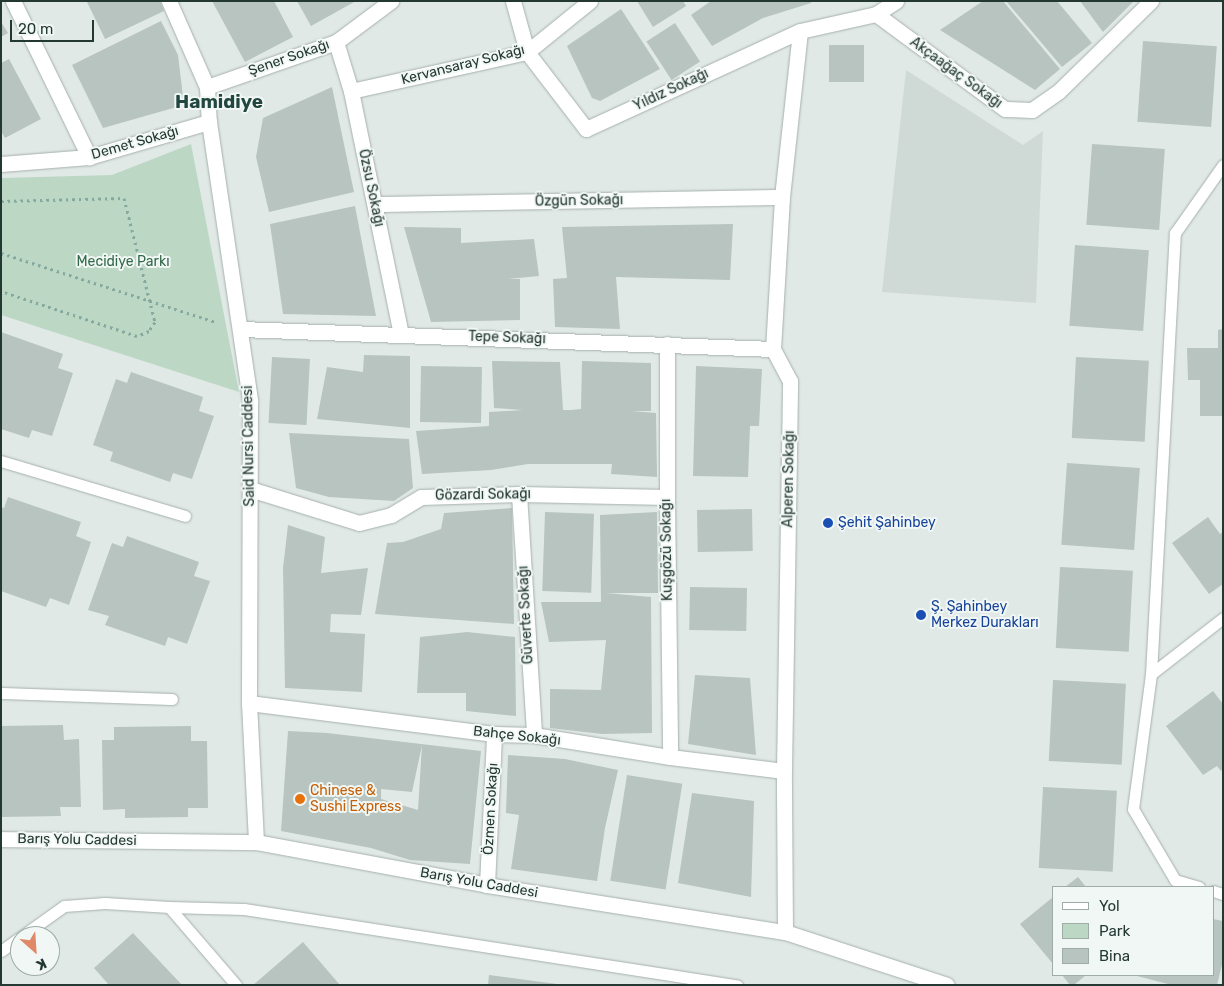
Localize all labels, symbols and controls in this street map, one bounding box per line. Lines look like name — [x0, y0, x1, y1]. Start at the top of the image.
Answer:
scale bar — [12, 10, 96, 42]
text: 20 m — [18, 20, 53, 38]
street label: Akçaağaç Sokağı — [907, 34, 1005, 112]
street label: Şener Sokağı — [246, 36, 332, 80]
street label: Kervansaray Sokağı — [399, 41, 527, 89]
street label: Yıldız Sokağı — [631, 65, 711, 115]
district label: Hamidiye — [175, 91, 263, 113]
street label: Demet Sokağı — [89, 123, 181, 163]
street label: Özsu Sokağı — [355, 148, 387, 228]
street label: Özgün Sokağı — [535, 192, 623, 210]
park label: Mecidiye Parkı — [76, 254, 170, 270]
street label: Tepe Sokağı — [468, 328, 546, 348]
street label: Said Nursi Caddesi — [240, 385, 258, 507]
street label: Alperen Sokağı — [780, 430, 798, 528]
street label: Gözardı Sokağı — [435, 486, 531, 504]
street label: Kuşgözü Sokağı — [658, 499, 676, 601]
place label: Şehit Şahinbey — [838, 515, 936, 531]
marker: Şehit Şahinbey — [822, 517, 834, 529]
street label: Güverte Sokağı — [515, 565, 537, 665]
place label: Ş. Şahinbey Merkez Durakları — [931, 599, 1039, 632]
marker: Ş. Şahinbey Merkez Durakları — [915, 609, 927, 621]
street label: Bahçe Sokağı — [472, 723, 562, 749]
street label: Özmen Sokağı — [480, 763, 502, 855]
place label: Chinese & Sushi Express — [310, 783, 401, 816]
marker: Chinese & Sushi Express — [294, 793, 306, 805]
street label: Barış Yolu Caddesi — [17, 831, 137, 849]
street label: Barış Yolu Caddesi — [419, 864, 539, 902]
legend — [1052, 886, 1214, 976]
text: Yol — [1099, 897, 1120, 915]
text: Park — [1099, 922, 1130, 940]
north arrow — [10, 926, 60, 976]
text: Bina — [1099, 947, 1130, 965]
text: K — [33, 954, 49, 974]

